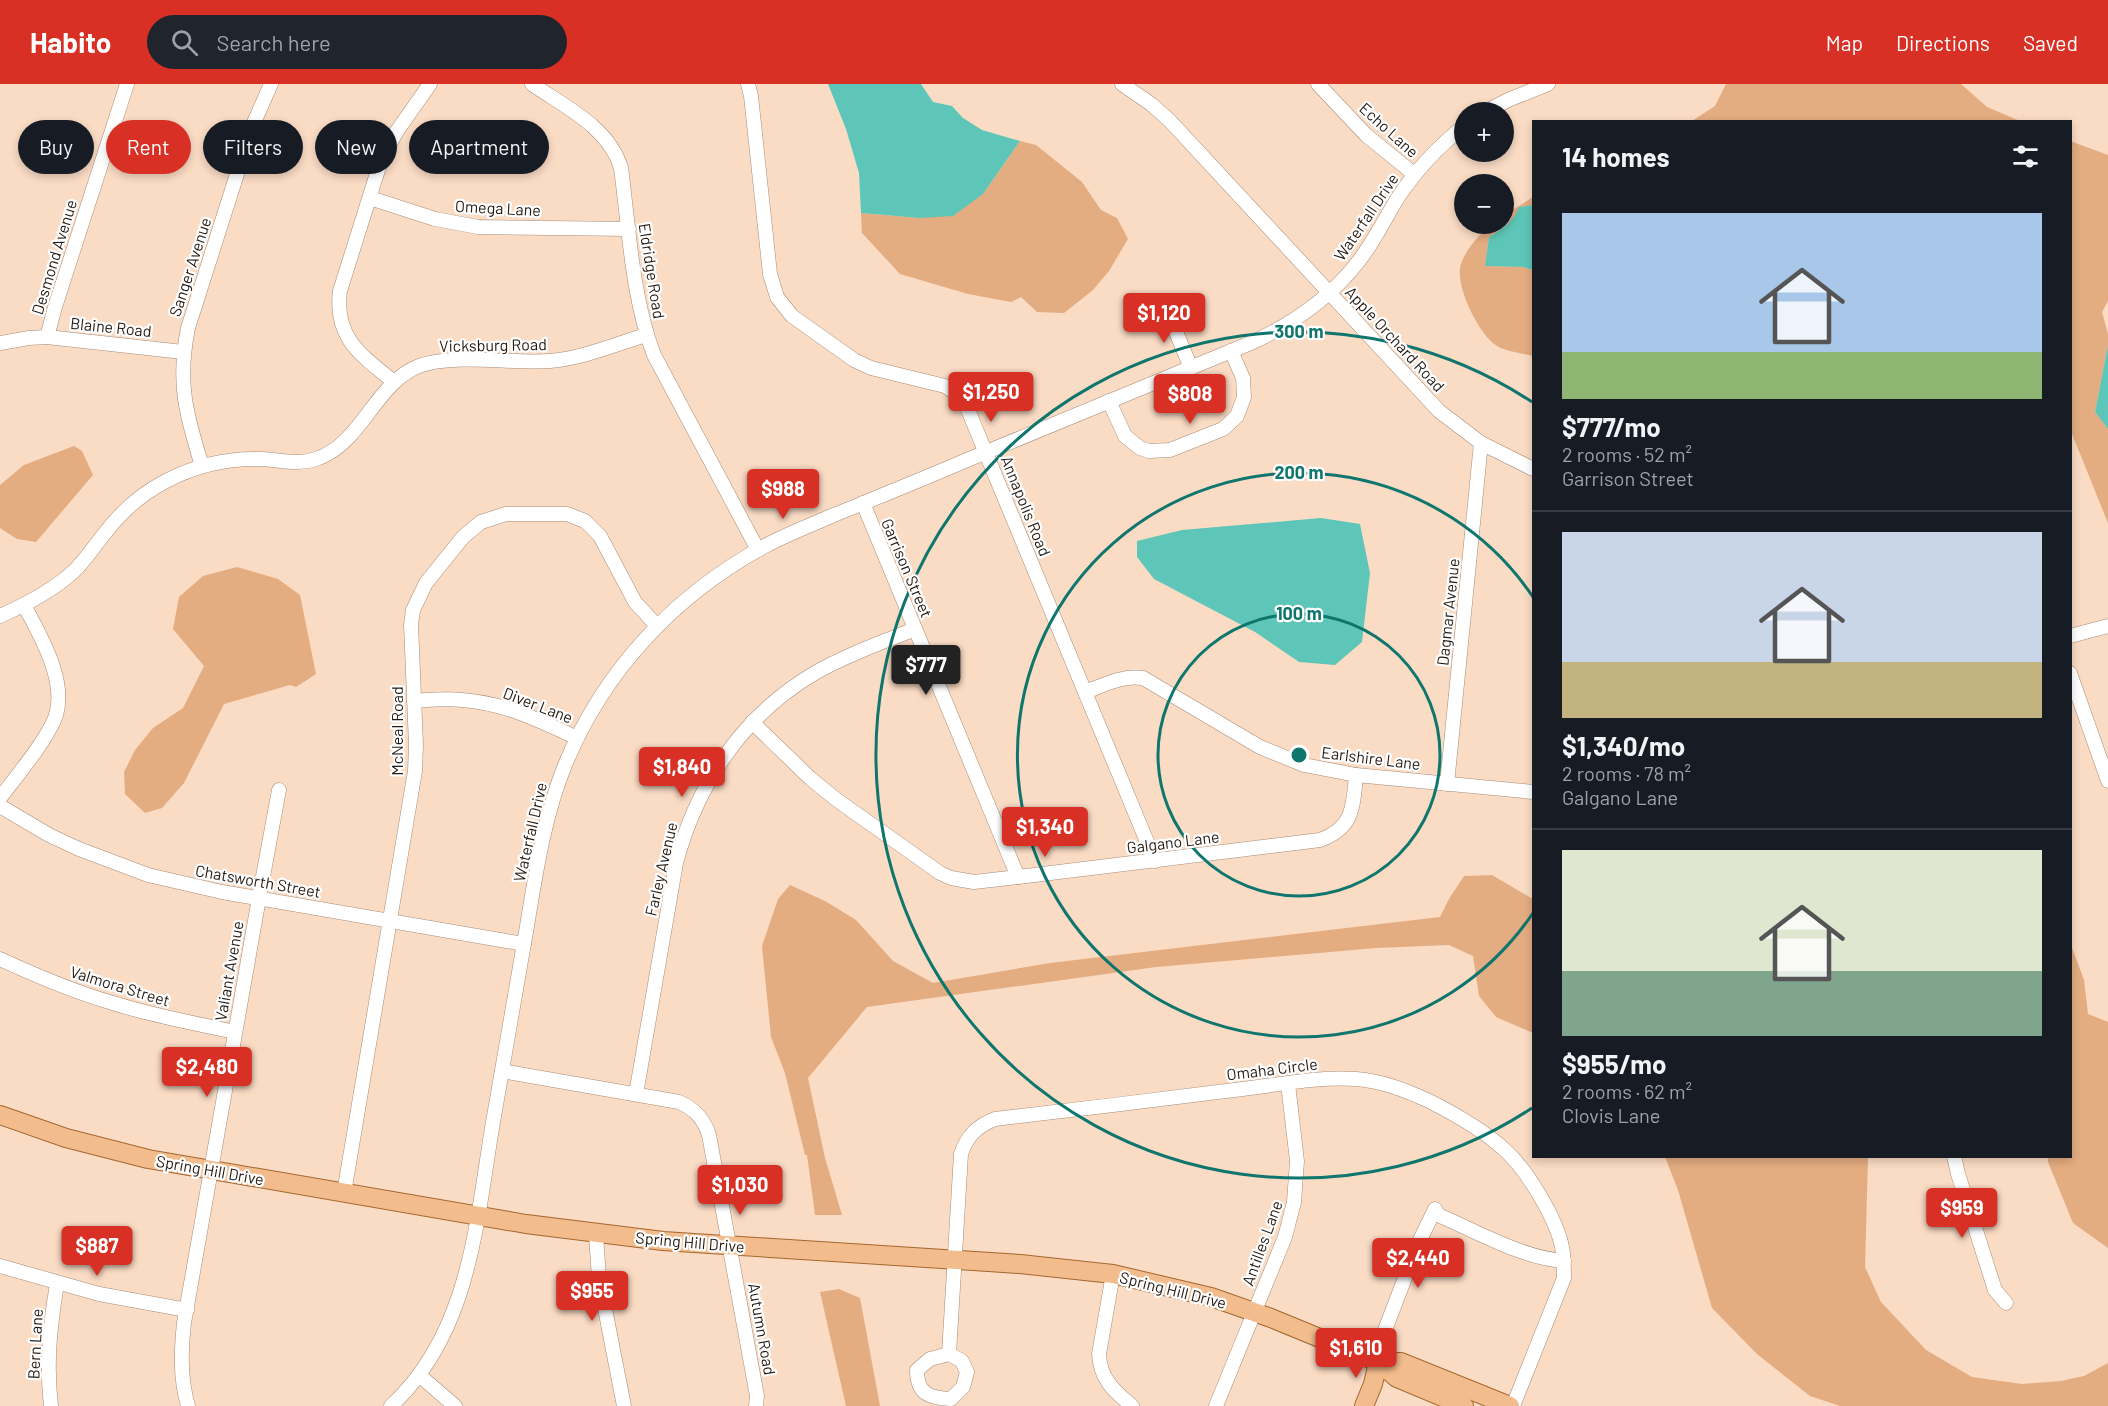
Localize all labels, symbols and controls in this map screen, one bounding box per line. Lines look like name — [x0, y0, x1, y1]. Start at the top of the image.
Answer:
search box — [147, 15, 567, 69]
text: Habito — [30, 25, 111, 59]
icon: search — [168, 26, 201, 59]
text: Search here — [216, 29, 331, 55]
text: Map — [1826, 30, 1863, 55]
text: Directions — [1896, 30, 1990, 55]
text: Saved — [2023, 30, 2078, 55]
street label: Echo Lane — [1356, 98, 1423, 161]
map controls — [1454, 102, 1514, 234]
button: + — [1454, 102, 1514, 162]
chip: Buy — [18, 120, 94, 174]
chip: Rent — [106, 120, 191, 174]
chip: Filters — [203, 120, 303, 174]
chip: New — [315, 120, 397, 174]
chip: Apartment — [409, 120, 549, 174]
icon: filters — [2009, 140, 2042, 173]
text: 14 homes — [1562, 141, 1669, 172]
street label: Waterfall Drive — [1329, 169, 1402, 264]
button: − — [1454, 174, 1514, 234]
street label: Omega Lane — [455, 196, 541, 219]
street label: Desmond Avenue — [27, 197, 80, 317]
street label: Sanger Avenue — [165, 215, 214, 319]
street label: Eldridge Road — [636, 222, 669, 320]
icon: home — [1748, 252, 1856, 360]
street label: Apple Orchard Road — [1342, 282, 1449, 395]
pin: $1,120 — [1115, 293, 1213, 344]
text: $1,120 — [1137, 300, 1191, 324]
street label: Blaine Road — [69, 313, 153, 340]
text: 300 m — [1275, 320, 1323, 342]
street label: Vicksburg Road — [439, 334, 547, 355]
pin: $1,250 — [942, 372, 1040, 423]
pin: $808 — [1154, 374, 1226, 425]
text: $1,250 — [962, 379, 1020, 403]
text: $808 — [1168, 381, 1212, 405]
text: $777/mo — [1562, 411, 1661, 442]
text: 2 rooms · 52 m² — [1562, 442, 1692, 466]
street label: Annapolis Road — [998, 453, 1055, 559]
text: 200 m — [1274, 461, 1324, 483]
text: Garrison Street — [1562, 466, 1694, 490]
pin: $988 — [747, 469, 819, 520]
text: $988 — [761, 476, 805, 500]
street label: Garrison Street — [878, 516, 937, 620]
street label: Dagmar Avenue — [1432, 557, 1463, 667]
icon: home — [1748, 571, 1856, 679]
text: 100 m — [1276, 602, 1322, 624]
pin: $777 — [890, 645, 962, 696]
text: $777 — [905, 652, 947, 676]
street label: Diver Lane — [501, 683, 576, 727]
street label: McNeal Road — [387, 686, 406, 776]
text: $1,340/mo — [1562, 730, 1685, 761]
street label: Earlshire Lane — [1321, 742, 1422, 773]
centre of rings — [1289, 745, 1309, 765]
pin: $1,840 — [633, 747, 731, 798]
text: $1,840 — [653, 754, 711, 778]
text: 2 rooms · 78 m² — [1562, 761, 1691, 785]
street label: Waterfall Drive — [509, 780, 550, 883]
text: Galgano Lane — [1562, 785, 1678, 809]
pin: $1,340 — [996, 807, 1094, 858]
text: $1,340 — [1016, 814, 1074, 838]
street label: Farley Avenue — [640, 820, 681, 918]
street label: Galgano Lane — [1126, 826, 1220, 857]
street label: Chatsworth Street — [194, 860, 322, 901]
icon: home — [1748, 889, 1856, 997]
street label: Valiant Avenue — [210, 919, 247, 1022]
street label: Valmora Street — [68, 961, 172, 1010]
pin: $2,480 — [158, 1047, 256, 1098]
text: $955/mo — [1562, 1048, 1666, 1079]
text: $2,480 — [176, 1054, 238, 1078]
street label: Omaha Circle — [1225, 1054, 1318, 1084]
text: 2 rooms · 62 m² — [1562, 1079, 1692, 1103]
text: Clovis Lane — [1562, 1103, 1660, 1127]
street label: Spring Hill Drive — [155, 1151, 266, 1188]
pin: $1,030 — [691, 1165, 789, 1216]
text: $1,030 — [712, 1172, 768, 1196]
pin: $959 — [1926, 1188, 1998, 1239]
text: $959 — [1940, 1195, 1984, 1219]
street label: Antilles Lane — [1237, 1198, 1286, 1288]
pin: $887 — [61, 1226, 133, 1277]
street label: Spring Hill Drive — [635, 1227, 745, 1256]
text: $887 — [76, 1233, 119, 1257]
pin: $2,440 — [1369, 1238, 1467, 1289]
text: $2,440 — [1386, 1245, 1450, 1269]
street label: Spring Hill Drive — [1118, 1267, 1228, 1312]
pin: $955 — [556, 1271, 628, 1322]
text: $955 — [570, 1278, 614, 1302]
street label: Autumn Road — [745, 1281, 780, 1376]
street label: Bern Lane — [23, 1308, 46, 1380]
pin: $1,610 — [1307, 1328, 1405, 1379]
text: $1,610 — [1330, 1335, 1382, 1359]

